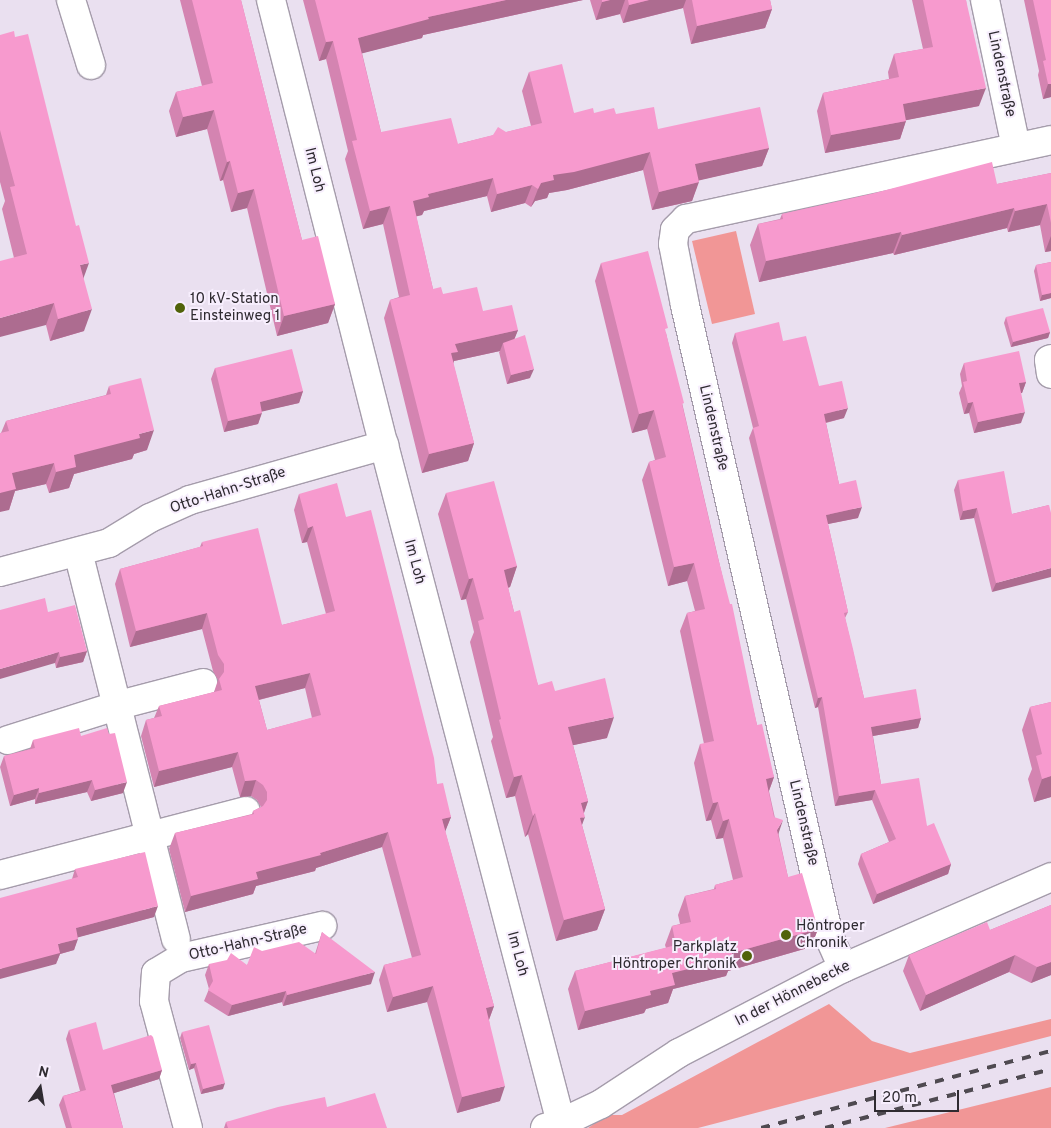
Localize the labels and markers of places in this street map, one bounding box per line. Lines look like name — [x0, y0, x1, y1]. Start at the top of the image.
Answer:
place label: 10 kV-Station Einsteinweg 1 — [190, 290, 280, 325]
marker: 10 kV-Station Einsteinweg 1 — [174, 302, 186, 314]
place label: Höntroper Chronik — [796, 917, 865, 952]
marker: Höntroper Chronik — [780, 929, 792, 941]
place label: Parkplatz Höntroper Chronik — [612, 938, 737, 973]
marker: Parkplatz Höntroper Chronik — [741, 950, 753, 962]

